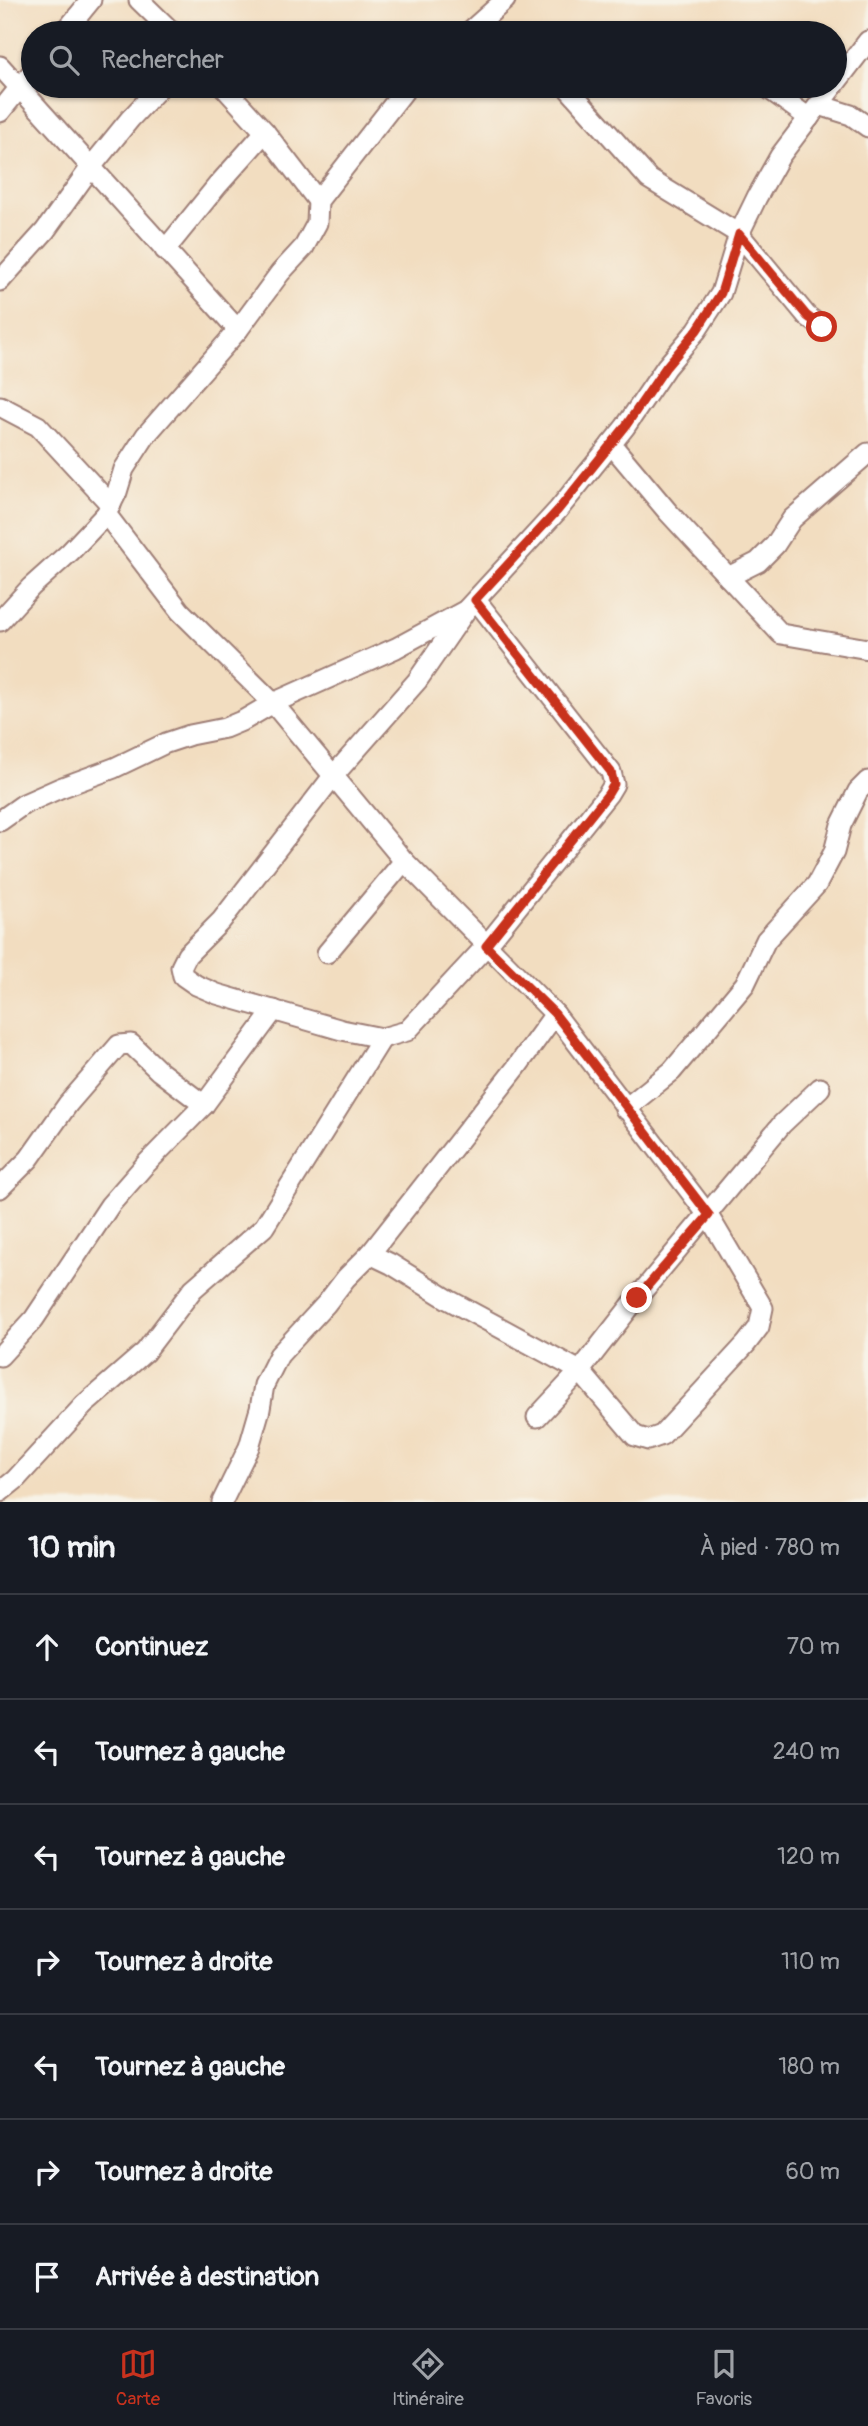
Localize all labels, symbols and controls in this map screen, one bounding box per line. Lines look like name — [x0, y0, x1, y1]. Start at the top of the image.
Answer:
search box — [21, 21, 847, 98]
icon: search — [45, 41, 83, 79]
text: Rechercher — [101, 44, 224, 76]
route start — [806, 311, 837, 342]
route end — [621, 1282, 652, 1313]
text: 10 min — [28, 1529, 115, 1566]
text: À pied · 780 m — [700, 1533, 840, 1562]
icon: ahead — [28, 1628, 66, 1666]
text: Continuez — [95, 1631, 208, 1663]
text: 70 m — [787, 1632, 840, 1661]
icon: left — [28, 1733, 66, 1771]
text: Tournez à gauche — [95, 1736, 285, 1768]
text: 240 m — [773, 1737, 840, 1766]
icon: left — [28, 1838, 66, 1876]
text: Tournez à gauche — [95, 1841, 285, 1873]
text: 120 m — [777, 1842, 840, 1871]
icon: right — [28, 1943, 66, 1981]
text: Tournez à droite — [95, 1946, 272, 1978]
text: 110 m — [781, 1947, 840, 1976]
icon: left — [28, 2048, 66, 2086]
text: Tournez à gauche — [95, 2051, 285, 2083]
text: 180 m — [778, 2052, 840, 2081]
icon: right — [28, 2153, 66, 2191]
text: Tournez à droite — [95, 2156, 272, 2188]
text: 60 m — [785, 2157, 840, 2186]
icon: arrive — [28, 2258, 66, 2296]
text: Arrivée à destination — [95, 2261, 319, 2293]
tab: Carte — [116, 2345, 160, 2411]
tab: Itinéraire — [392, 2345, 464, 2411]
tab: Favoris — [696, 2345, 752, 2411]

